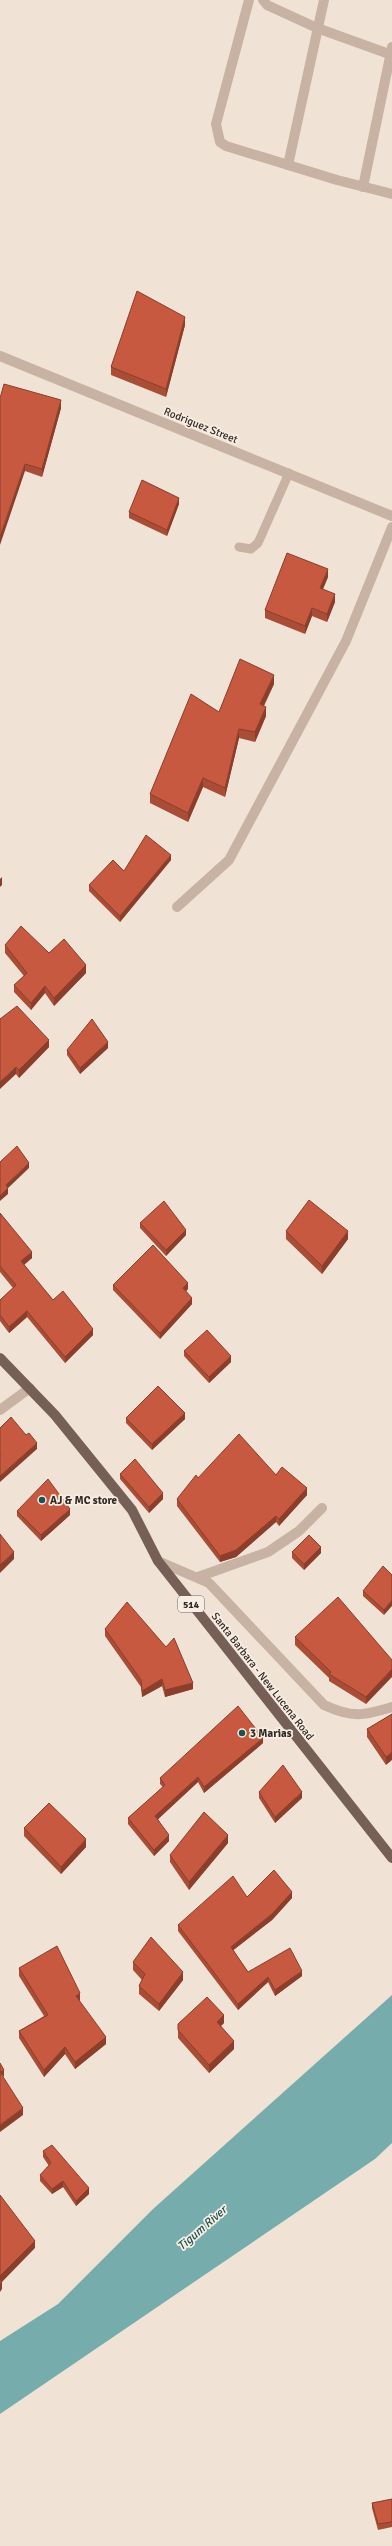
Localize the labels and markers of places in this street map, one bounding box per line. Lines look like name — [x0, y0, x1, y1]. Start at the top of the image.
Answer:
place label: AJ & MC store — [50, 1494, 118, 1507]
marker: AJ & MC store — [37, 1495, 47, 1505]
place label: 3 Marias — [250, 1727, 292, 1740]
marker: 3 Marias — [237, 1728, 247, 1738]

